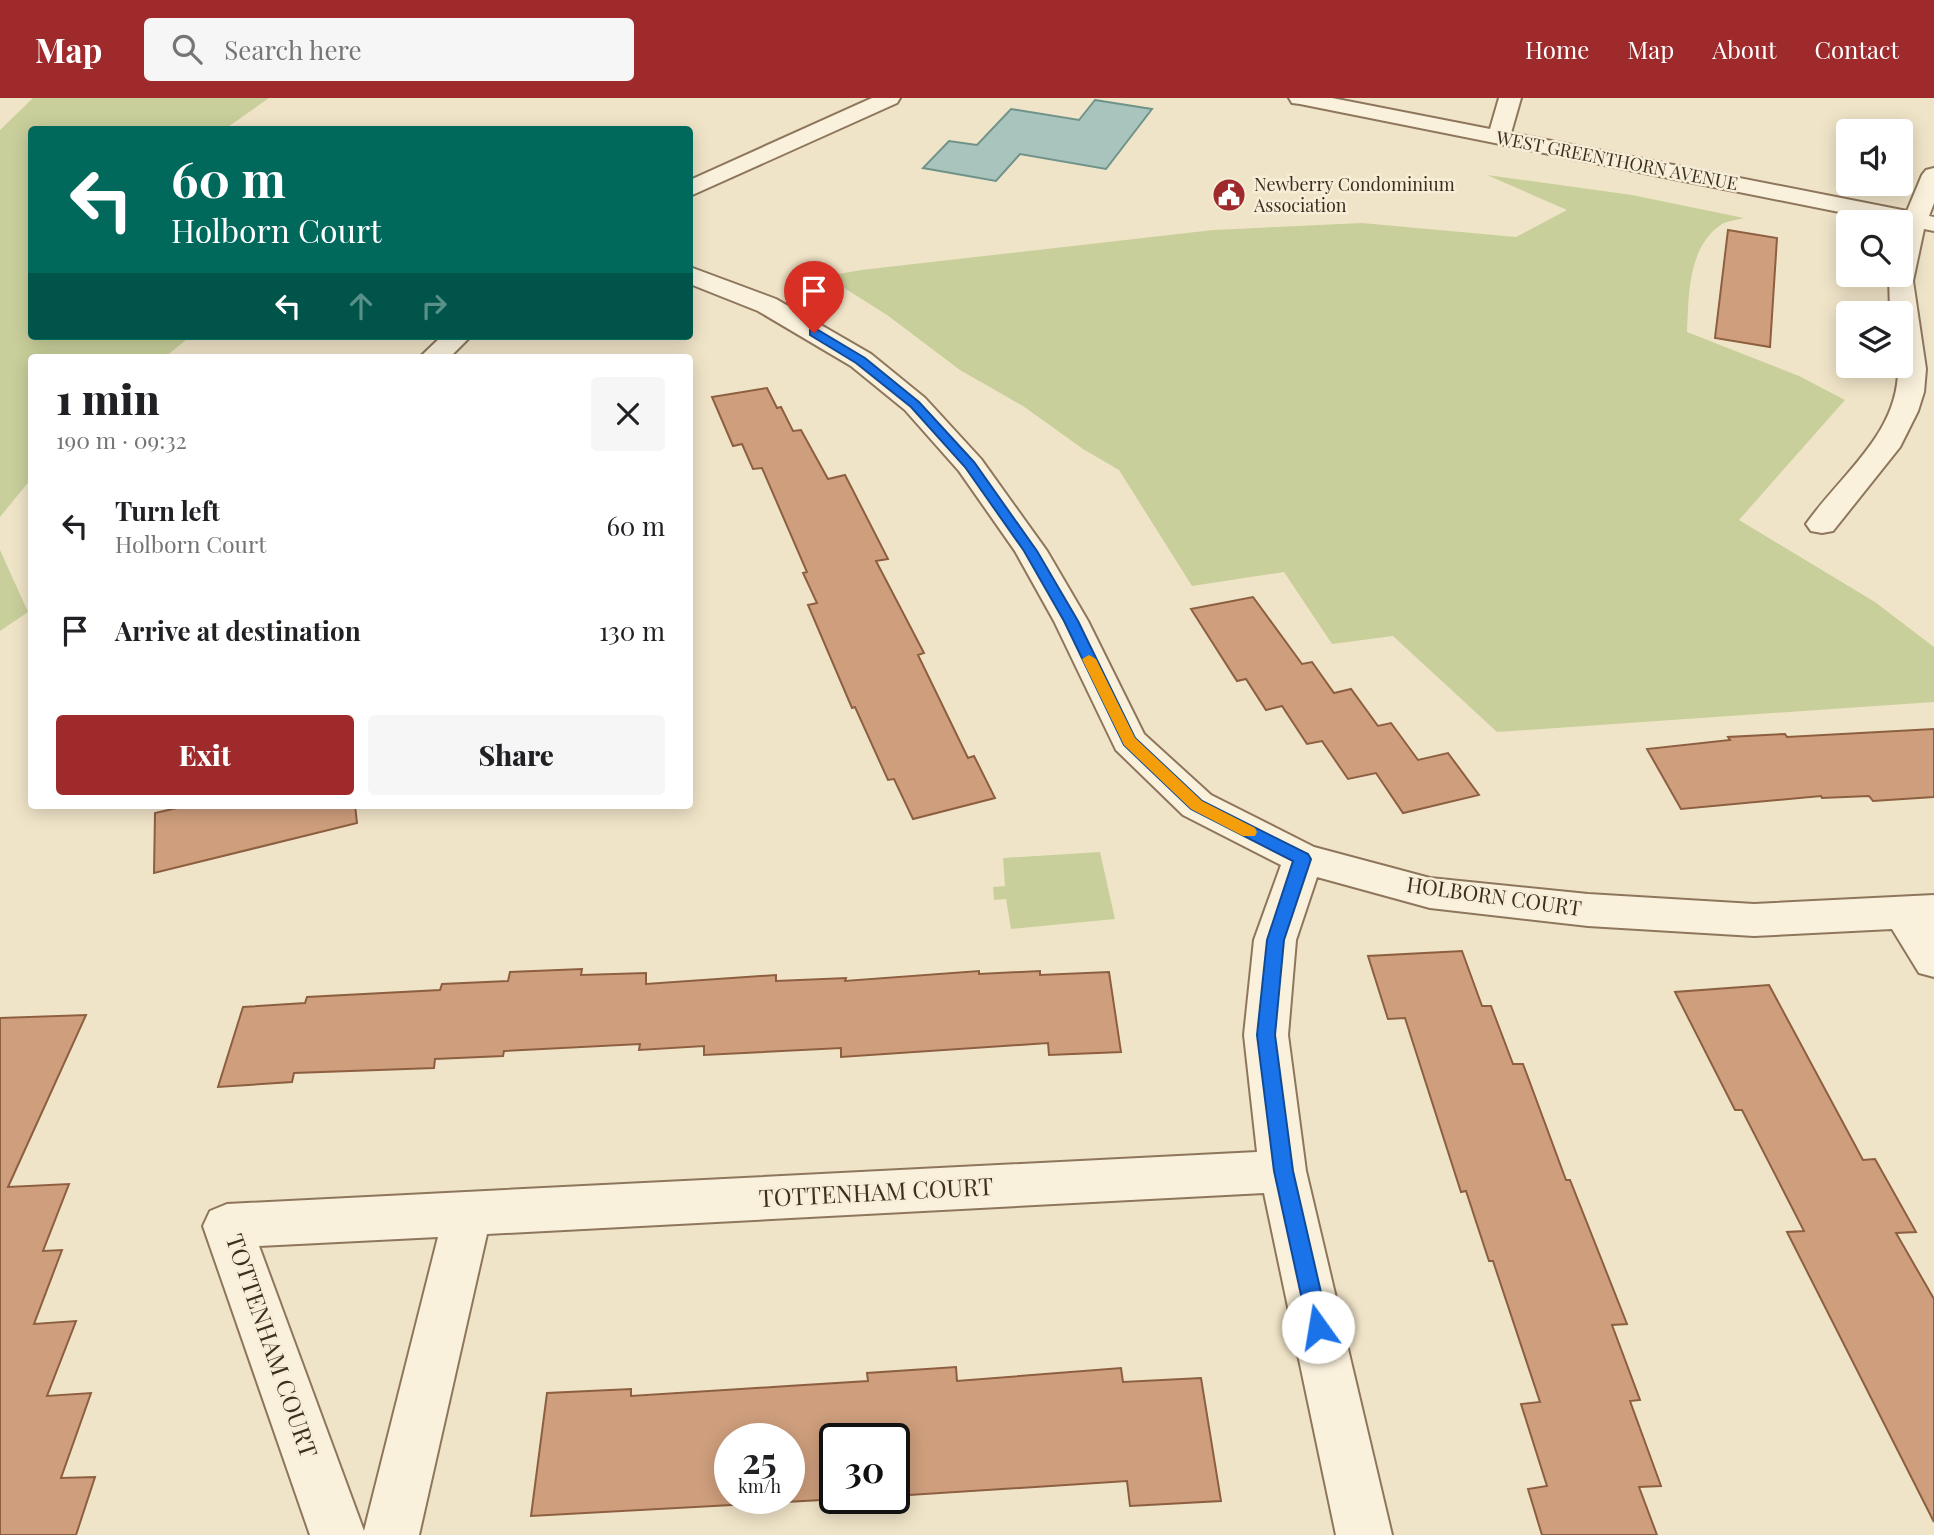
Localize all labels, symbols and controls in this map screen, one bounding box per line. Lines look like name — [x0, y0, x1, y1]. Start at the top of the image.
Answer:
search box — [144, 18, 634, 81]
text: Map — [35, 27, 102, 71]
icon: search — [168, 30, 206, 68]
text: Search here — [224, 32, 362, 67]
text: Home — [1525, 33, 1589, 65]
text: Map — [1627, 33, 1674, 65]
text: About — [1712, 33, 1776, 65]
text: Contact — [1814, 33, 1899, 65]
map controls — [1836, 119, 1913, 378]
button: sound — [1836, 119, 1913, 196]
street label: WEST GREENTHORN AVENUE — [1493, 125, 1740, 195]
text: 60 m — [171, 145, 286, 210]
icon: left — [56, 154, 147, 245]
place label: Newberry Condominium Association — [1253, 172, 1455, 217]
public building icon: Newberry Condominium Association — [1210, 176, 1248, 214]
text: Holborn Court — [171, 208, 382, 251]
button: search — [1836, 210, 1913, 287]
pin — [784, 261, 844, 333]
icon: arrive — [795, 272, 833, 310]
icon: left — [269, 287, 307, 325]
icon: ahead — [342, 287, 380, 325]
icon: right — [415, 287, 453, 325]
button: layers — [1836, 301, 1913, 378]
text: 1 min — [56, 370, 160, 426]
button: close — [591, 377, 665, 451]
text: 190 m · 09:32 — [56, 424, 187, 455]
text: Turn left — [115, 493, 220, 528]
icon: left — [56, 507, 94, 545]
text: 60 m — [606, 508, 665, 543]
text: Holborn Court — [115, 528, 266, 559]
icon: arrive — [56, 612, 94, 650]
text: Arrive at destination — [115, 613, 361, 648]
text: 130 m — [599, 613, 665, 648]
button: Exit — [56, 715, 354, 795]
button: Share — [368, 715, 665, 795]
street label: HOLBORN COURT — [1405, 869, 1584, 921]
street label: TOTTENHAM COURT — [758, 1169, 994, 1213]
street label: TOTTENHAM COURT — [220, 1229, 326, 1462]
position arrow — [1281, 1290, 1355, 1364]
speed limit sign: 30 — [819, 1423, 910, 1514]
text: 25 — [742, 1436, 777, 1483]
text: km/h — [738, 1474, 781, 1498]

